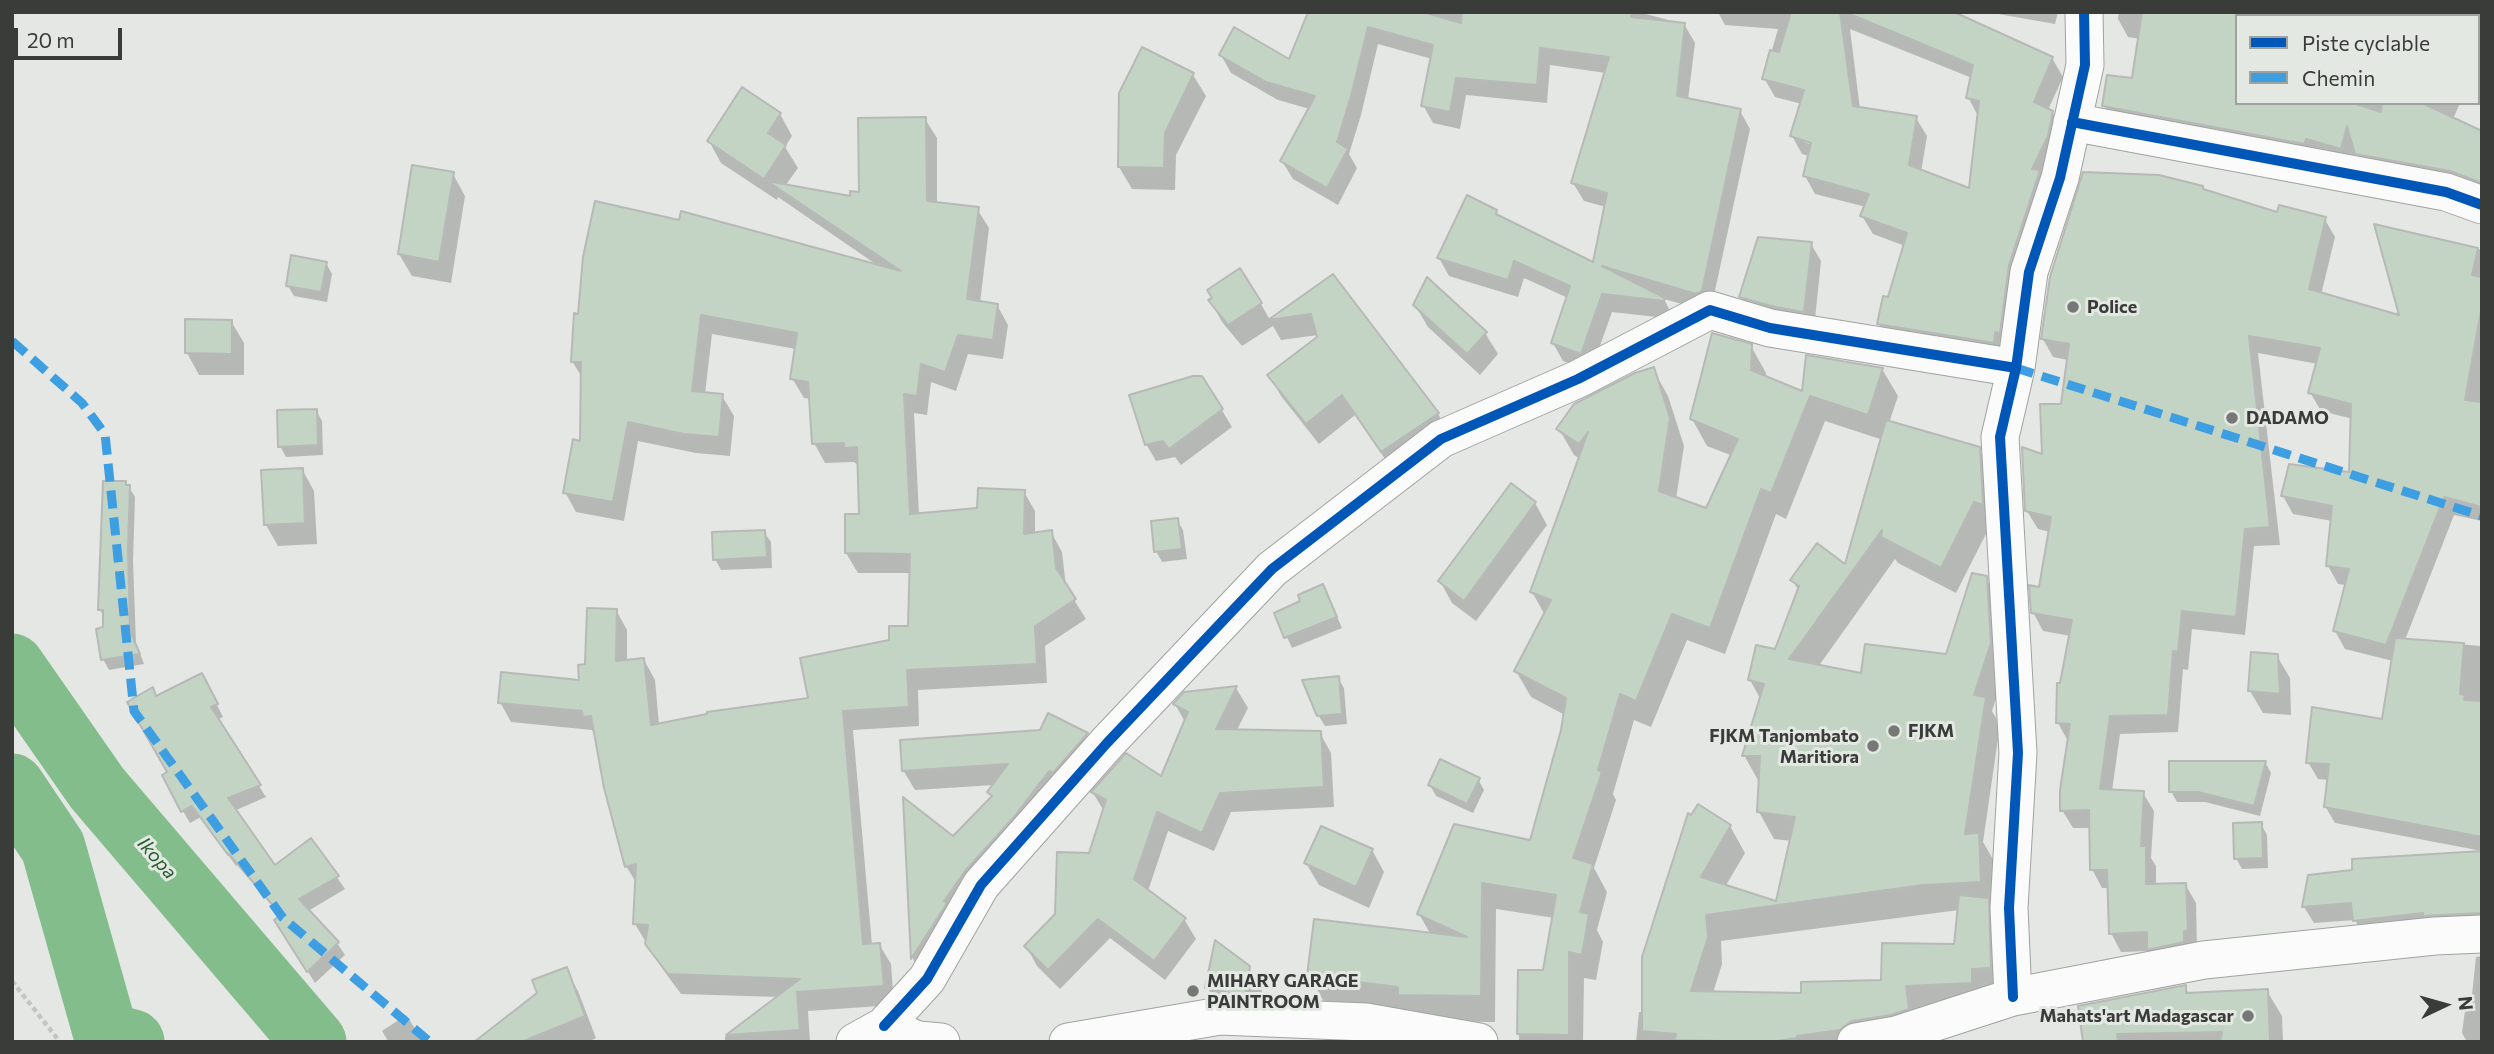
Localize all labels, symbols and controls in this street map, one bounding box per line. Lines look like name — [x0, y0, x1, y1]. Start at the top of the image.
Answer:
scale bar — [18, 14, 126, 58]
legend — [2235, 14, 2480, 105]
text: 20 m — [27, 27, 75, 52]
text: Piste cyclable — [2302, 30, 2430, 55]
text: Chemin — [2302, 65, 2375, 90]
place label: Police — [2087, 296, 2137, 318]
marker: Police — [2065, 299, 2081, 315]
place label: DADAMO — [2246, 407, 2329, 429]
marker: DADAMO — [2224, 410, 2240, 426]
place label: FJKM — [1908, 720, 1954, 742]
marker: FJKM — [1886, 723, 1902, 739]
place label: FJKM Tanjombato Maritiora — [1709, 725, 1859, 768]
marker: FJKM Tanjombato Maritiora — [1865, 738, 1881, 754]
water label: Ikopa — [133, 833, 181, 883]
place label: MIHARY GARAGE PAINTROOM — [1207, 970, 1358, 1012]
north arrow — [2410, 970, 2480, 1040]
marker: MIHARY GARAGE PAINTROOM — [1185, 983, 1201, 999]
text: N — [2454, 995, 2478, 1011]
place label: Mahats'art Madagascar — [2039, 1005, 2234, 1027]
marker: Mahats'art Madagascar — [2240, 1008, 2256, 1024]

